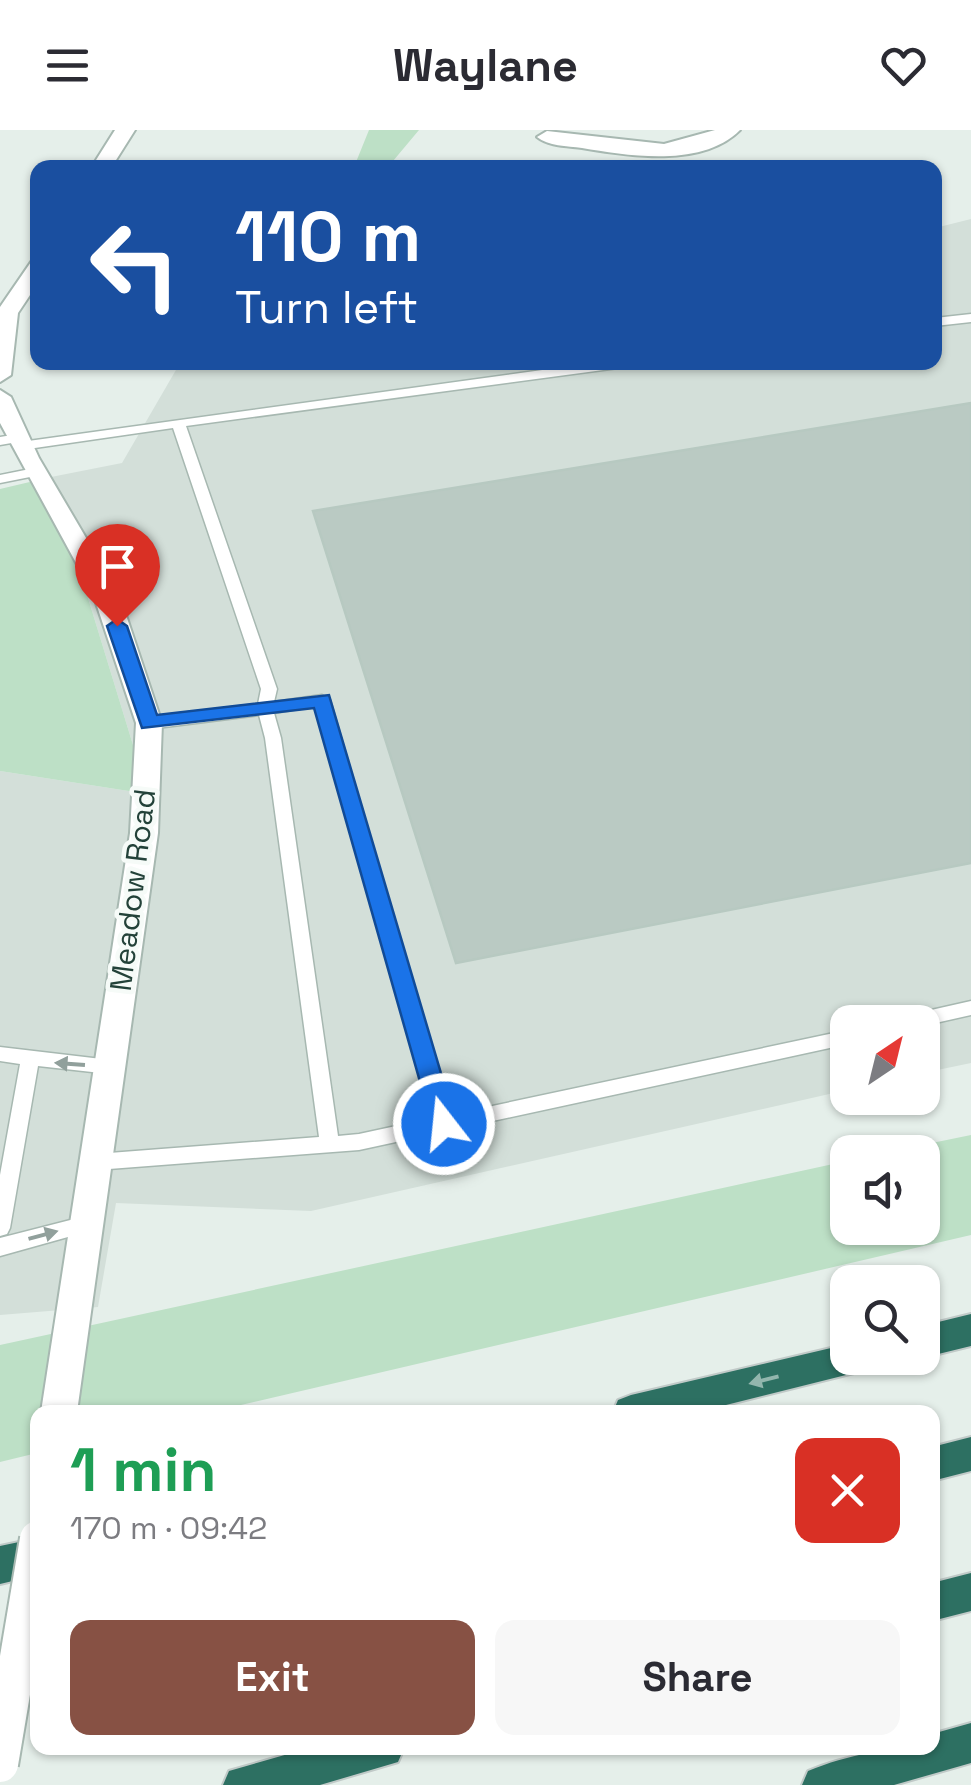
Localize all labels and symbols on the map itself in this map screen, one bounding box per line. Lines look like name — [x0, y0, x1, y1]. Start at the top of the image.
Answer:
pin — [75, 524, 160, 627]
street label: Meadow Road — [101, 787, 164, 993]
north arrow — [830, 1005, 940, 1115]
one-way arrow — [54, 1056, 85, 1072]
position arrow — [392, 1072, 496, 1176]
one-way arrow — [28, 1227, 59, 1243]
one-way arrow — [748, 1373, 779, 1389]

